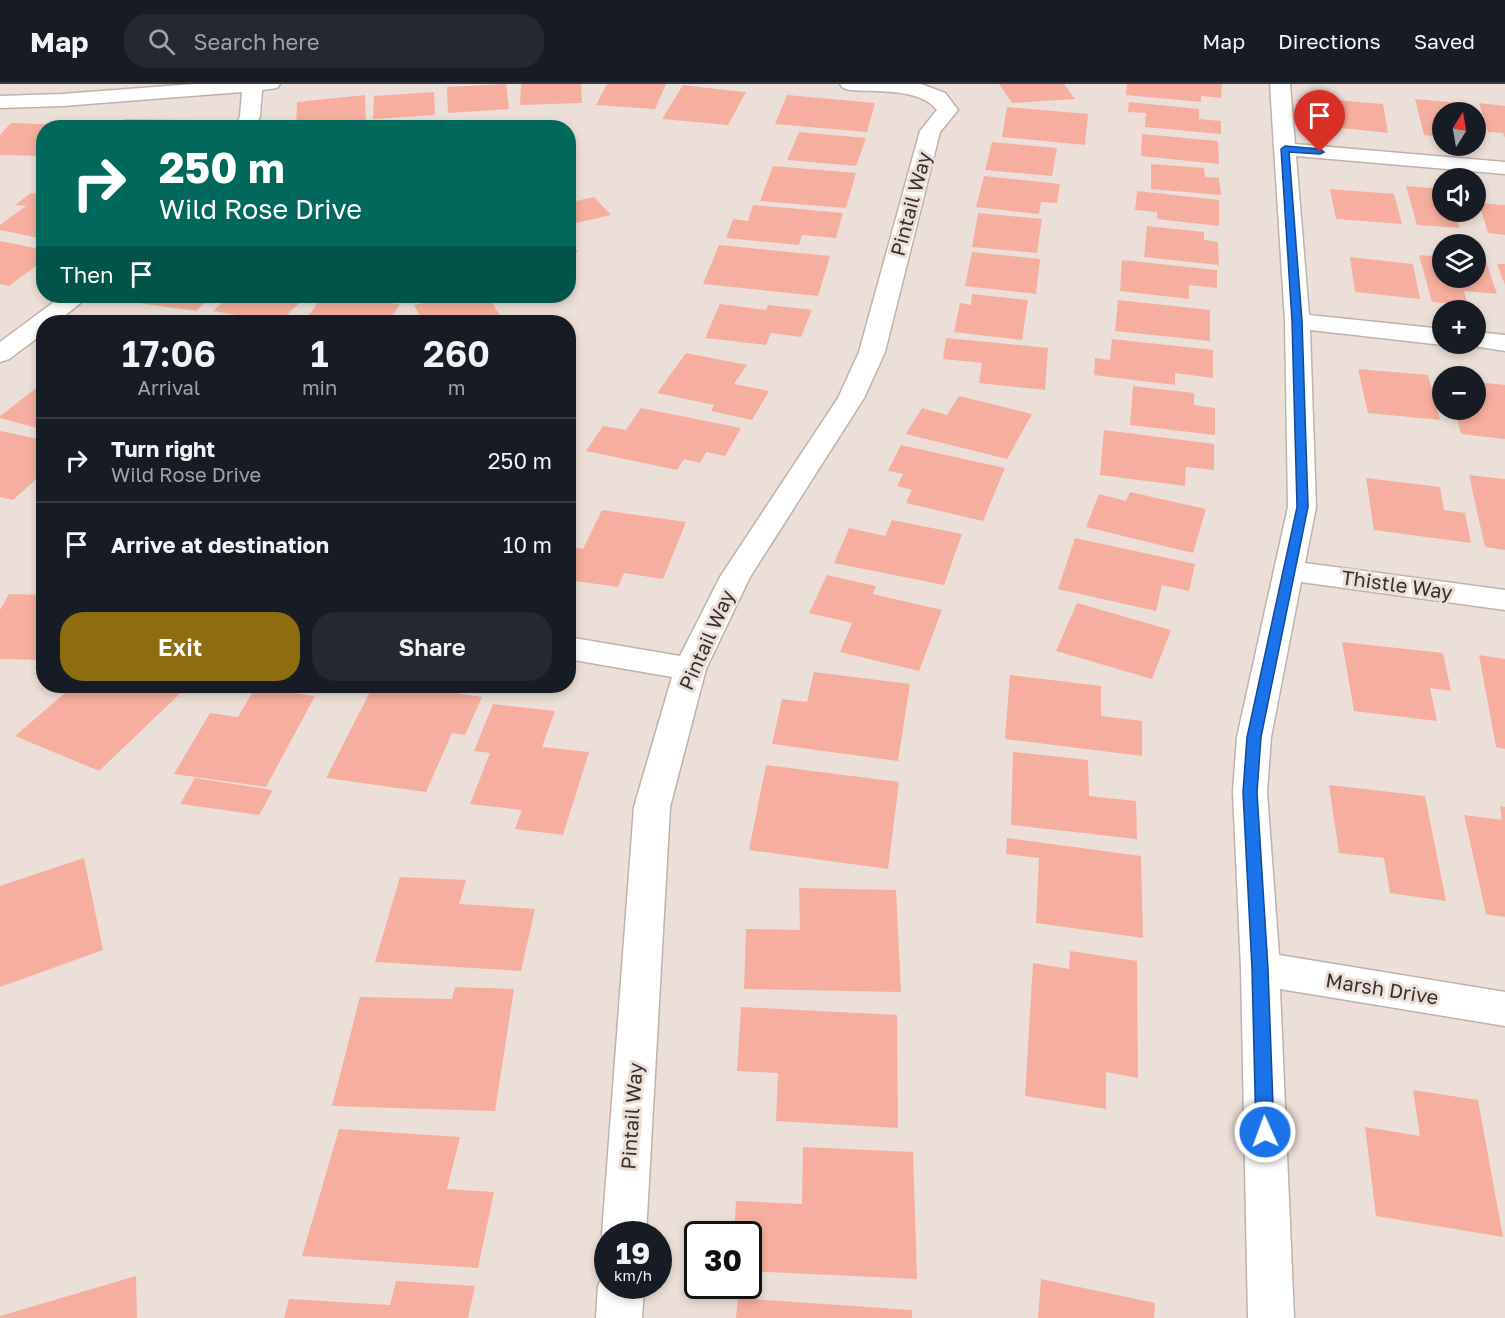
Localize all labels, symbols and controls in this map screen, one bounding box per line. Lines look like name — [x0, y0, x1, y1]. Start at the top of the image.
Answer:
search box — [124, 14, 544, 68]
text: Map — [30, 25, 88, 58]
icon: search — [145, 25, 178, 58]
text: Search here — [193, 28, 319, 55]
text: Map — [1202, 28, 1245, 54]
text: Directions — [1278, 28, 1381, 54]
text: Saved — [1414, 28, 1475, 54]
pin — [1294, 90, 1345, 152]
icon: arrive — [1303, 99, 1336, 132]
north arrow — [1432, 102, 1486, 156]
map controls — [1432, 102, 1486, 420]
text: 250 m — [159, 142, 285, 192]
icon: right — [60, 144, 138, 222]
street label: Pintail Way — [885, 149, 935, 259]
button: sound — [1432, 168, 1486, 222]
text: Wild Rose Drive — [159, 193, 362, 225]
button: layers — [1432, 234, 1486, 288]
icon: arrive — [125, 258, 158, 291]
text: Then — [60, 261, 113, 288]
button: + — [1432, 300, 1486, 354]
text: 17:06 — [122, 332, 216, 375]
text: 1 — [310, 332, 329, 375]
text: 260 — [423, 332, 490, 375]
button: − — [1432, 366, 1486, 420]
text: Arrival — [138, 375, 200, 399]
text: min — [302, 375, 337, 399]
text: m — [448, 375, 465, 399]
text: Turn right — [111, 435, 215, 462]
icon: right — [60, 444, 93, 477]
text: 250 m — [488, 447, 552, 474]
text: Wild Rose Drive — [111, 462, 261, 486]
icon: arrive — [60, 528, 93, 561]
text: Arrive at destination — [111, 531, 329, 558]
text: 10 m — [503, 531, 552, 558]
street label: Thistle Way — [1340, 564, 1454, 604]
street label: Pintail Way — [673, 586, 739, 693]
button: Exit — [60, 612, 300, 681]
button: Share — [312, 612, 552, 681]
street label: Marsh Drive — [1324, 967, 1440, 1009]
street label: Pintail Way — [615, 1062, 647, 1170]
position arrow — [1233, 1100, 1297, 1164]
speed limit sign: 30 — [684, 1221, 762, 1299]
text: 19 — [616, 1235, 650, 1271]
text: km/h — [614, 1266, 652, 1284]

